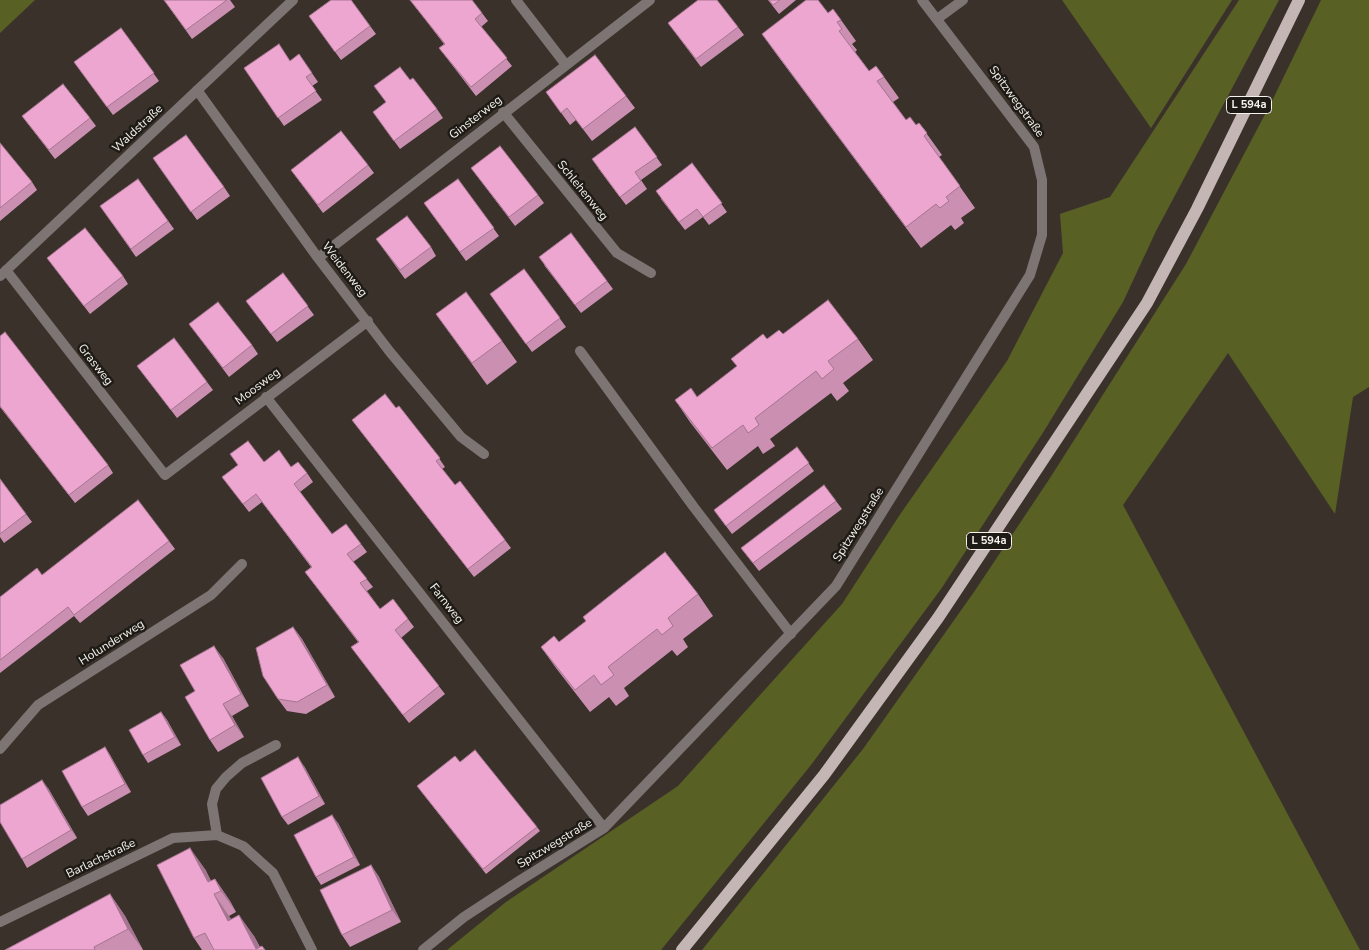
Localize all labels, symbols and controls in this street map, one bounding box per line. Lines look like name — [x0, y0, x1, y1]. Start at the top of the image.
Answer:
street label: Spitzwegstraße — [985, 64, 1047, 140]
street label: Ginsterweg — [447, 93, 505, 143]
road number: L 594a — [1226, 96, 1272, 114]
street label: Waldstraße — [110, 102, 166, 156]
street label: Schlehenweg — [553, 158, 611, 224]
street label: Weidenweg — [318, 240, 370, 300]
street label: Grasweg — [74, 342, 116, 388]
street label: Moosweg — [233, 365, 283, 409]
street label: Spitzwegstraße — [830, 485, 888, 565]
road number: L 594a — [966, 532, 1012, 550]
street label: Farnweg — [426, 581, 466, 627]
street label: Holunderweg — [77, 617, 147, 669]
street label: Spitzwegstraße — [515, 816, 595, 872]
street label: Barlachstraße — [64, 836, 138, 882]

